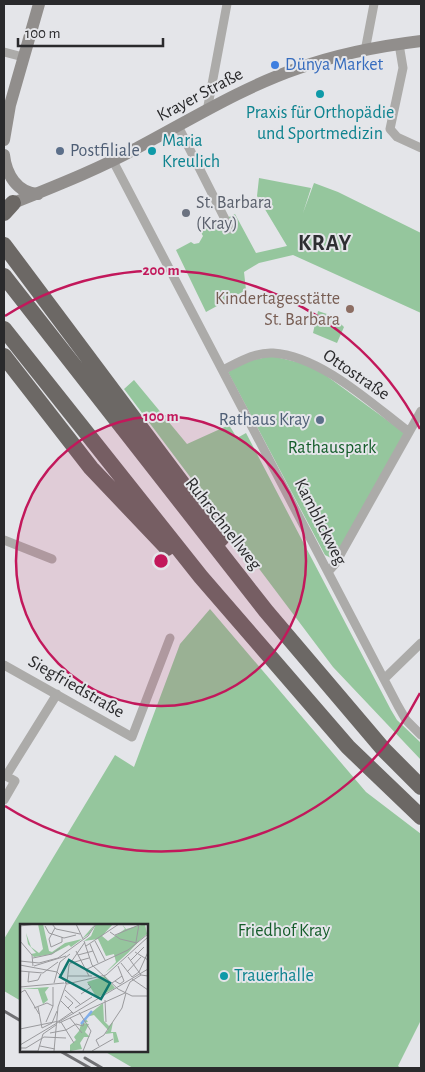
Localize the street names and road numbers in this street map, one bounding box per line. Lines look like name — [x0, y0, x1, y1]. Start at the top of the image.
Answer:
street label: Krayer Straße — [154, 65, 246, 125]
street label: Ottostraße — [319, 346, 393, 404]
street label: Ruhrschnellweg — [181, 474, 265, 574]
street label: Kamblickweg — [291, 476, 349, 568]
street label: Siegfriedstraße — [25, 652, 127, 722]

